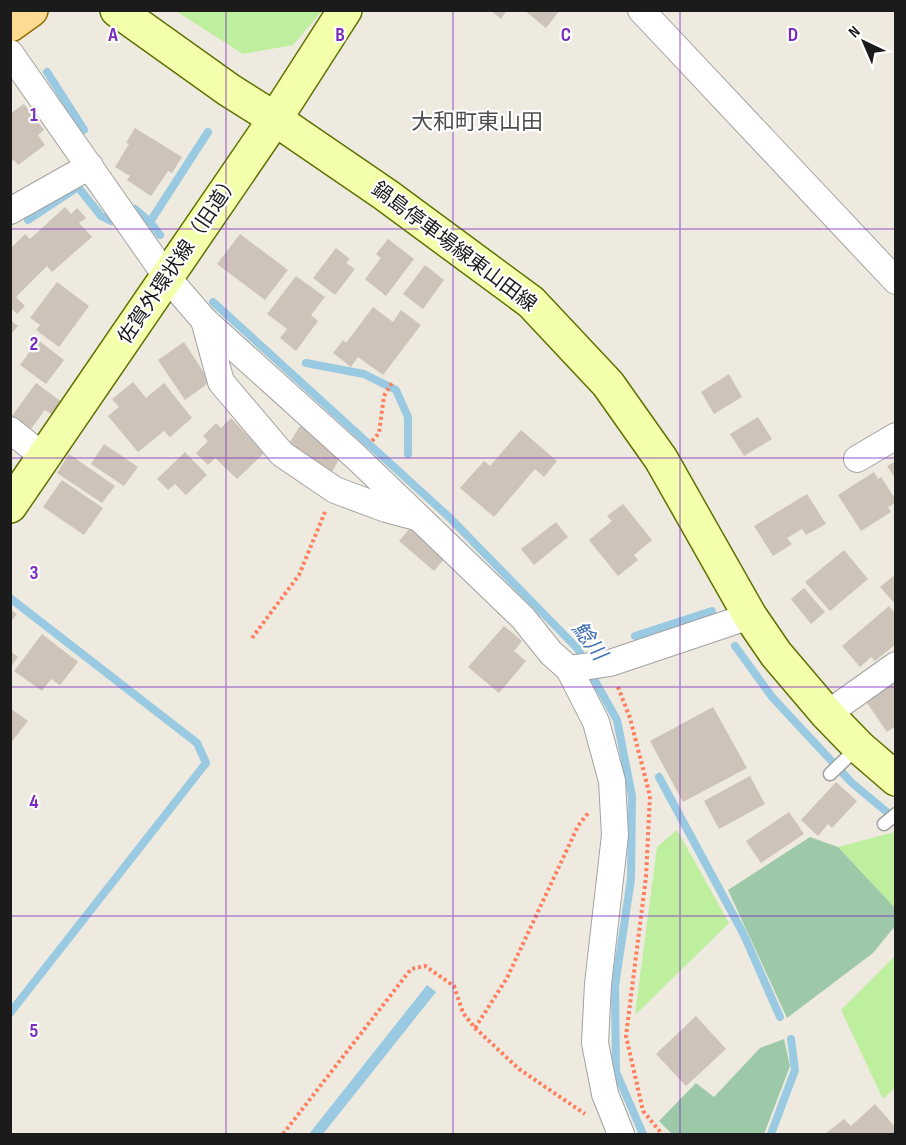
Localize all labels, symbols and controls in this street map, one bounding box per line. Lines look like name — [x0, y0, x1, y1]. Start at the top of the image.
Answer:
north arrow — [834, 12, 894, 72]
text: N — [845, 22, 864, 42]
text: A — [107, 23, 118, 47]
text: B — [335, 23, 345, 47]
text: C — [561, 23, 571, 47]
text: D — [788, 23, 798, 47]
text: 1 — [30, 103, 38, 127]
district label: 大和町東山田 — [411, 109, 543, 136]
street label: 佐賀外環状線（旧道） — [113, 169, 245, 349]
street label: 鍋島停車場線東山田線 — [367, 177, 541, 317]
text: 2 — [30, 332, 38, 356]
text: 3 — [30, 561, 39, 585]
water label: 鯰川 — [566, 617, 613, 667]
text: 4 — [29, 790, 39, 814]
text: 5 — [30, 1019, 39, 1043]

